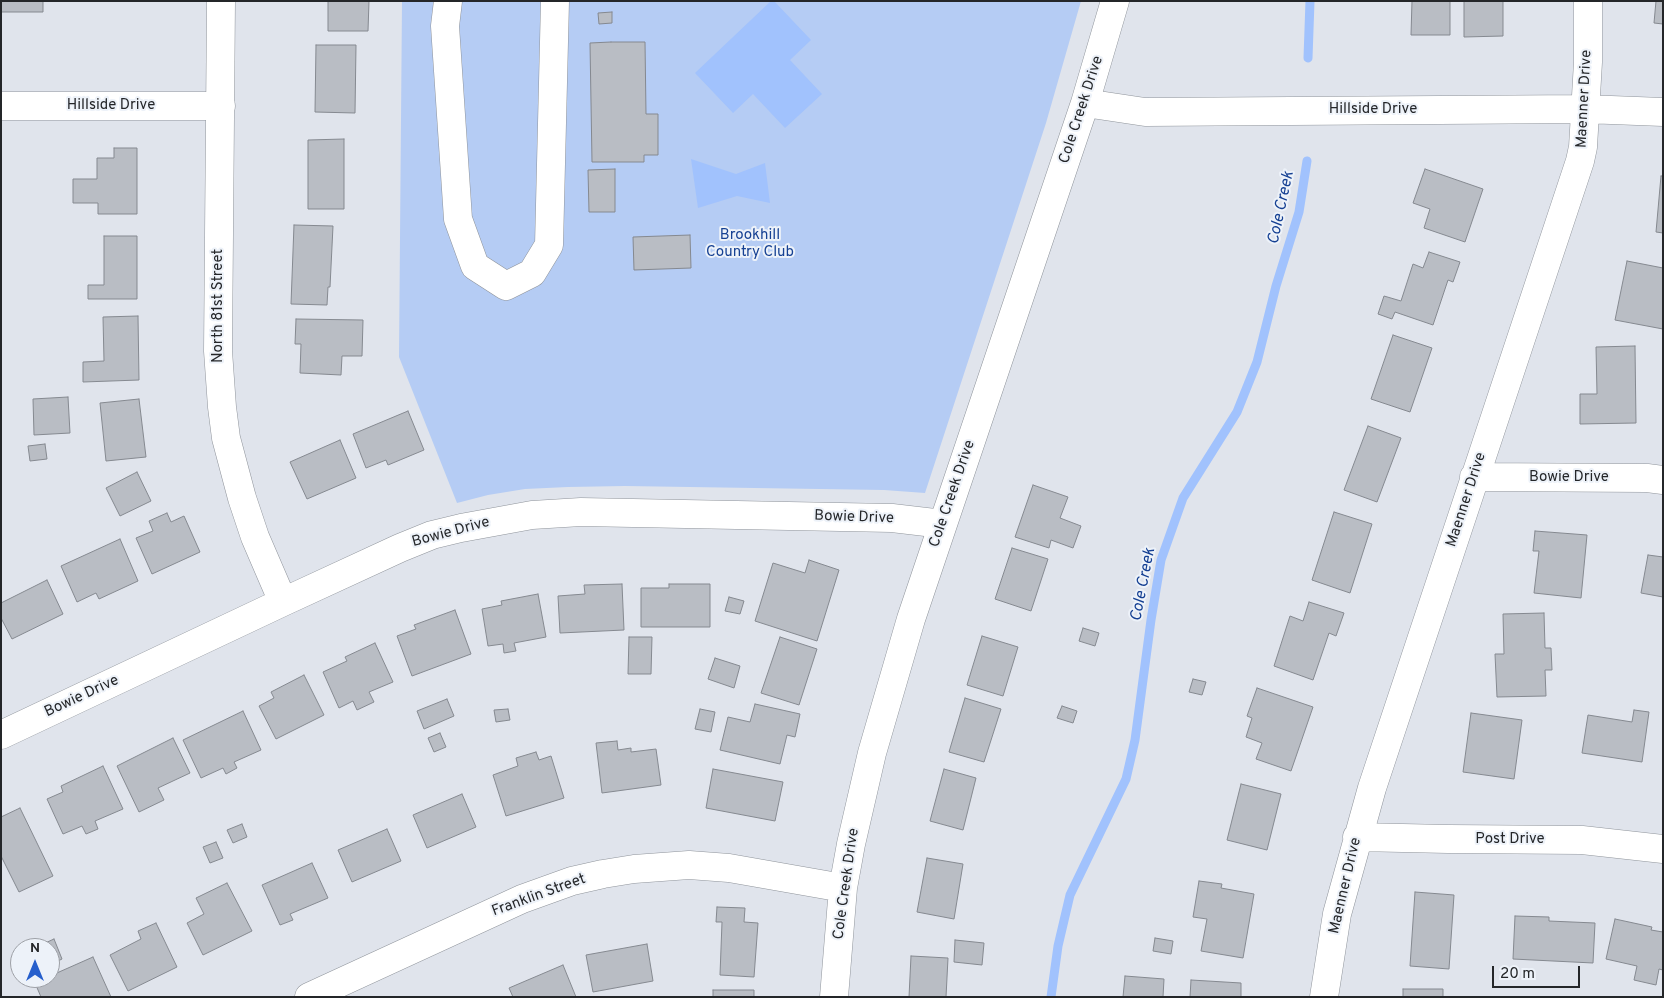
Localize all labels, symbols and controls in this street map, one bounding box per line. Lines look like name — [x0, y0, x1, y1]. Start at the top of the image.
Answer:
street label: Maenner Drive — [1573, 49, 1597, 149]
street label: Cole Creek Drive — [1056, 54, 1108, 166]
street label: Hillside Drive — [67, 97, 155, 115]
street label: Hillside Drive — [1329, 101, 1417, 119]
water label: Cole Creek — [1265, 170, 1299, 246]
park label: Brookhill Country Club — [706, 227, 794, 262]
street label: North 81st Street — [210, 249, 228, 363]
street label: Cole Creek Drive — [926, 438, 980, 550]
street label: Maenner Drive — [1443, 450, 1491, 550]
street label: Bowie Drive — [1529, 469, 1609, 487]
street label: Bowie Drive — [814, 508, 894, 528]
street label: Bowie Drive — [410, 514, 492, 552]
water label: Cole Creek — [1127, 547, 1161, 623]
street label: Bowie Drive — [42, 672, 122, 722]
street label: Cole Creek Drive — [830, 827, 864, 941]
street label: Post Drive — [1475, 831, 1545, 849]
street label: Maenner Drive — [1326, 836, 1366, 936]
street label: Franklin Street — [490, 871, 588, 921]
north arrow — [10, 938, 60, 988]
text: N — [30, 940, 40, 957]
scale bar — [1494, 956, 1582, 988]
text: 20 m — [1500, 965, 1535, 984]

